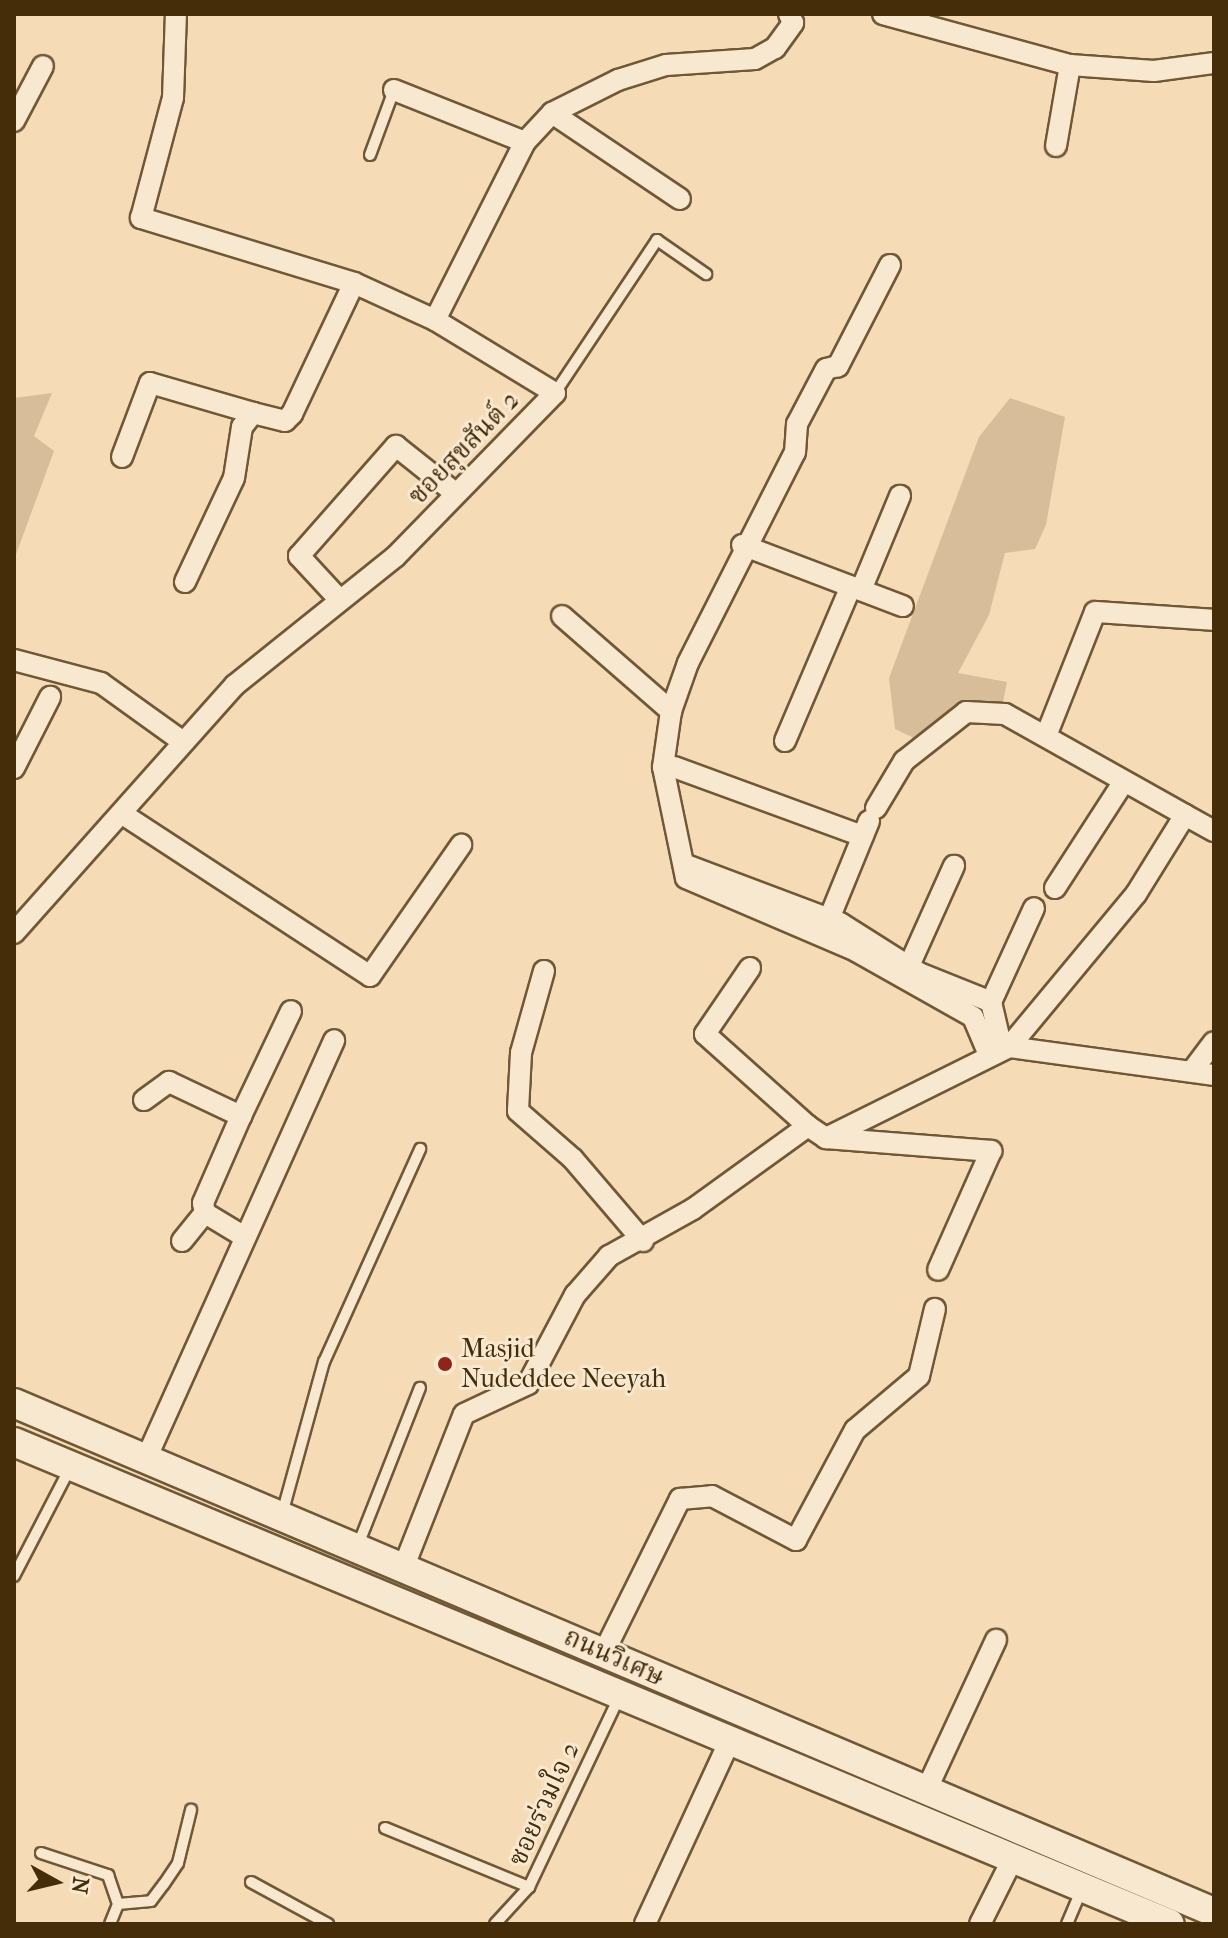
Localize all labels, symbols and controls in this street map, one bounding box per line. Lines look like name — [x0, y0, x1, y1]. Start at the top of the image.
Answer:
street label: ซอยสุขสันต์ 2 — [402, 385, 526, 511]
place label: Masjid Nudeddee Neeyah — [461, 1333, 666, 1394]
marker: Masjid Nudeddee Neeyah — [436, 1355, 454, 1373]
street label: ถนนวิเศษ — [559, 1621, 669, 1693]
street label: ซอยร่วมใจ 2 — [502, 1737, 586, 1871]
north arrow — [16, 1842, 96, 1922]
text: N — [66, 1875, 94, 1895]

